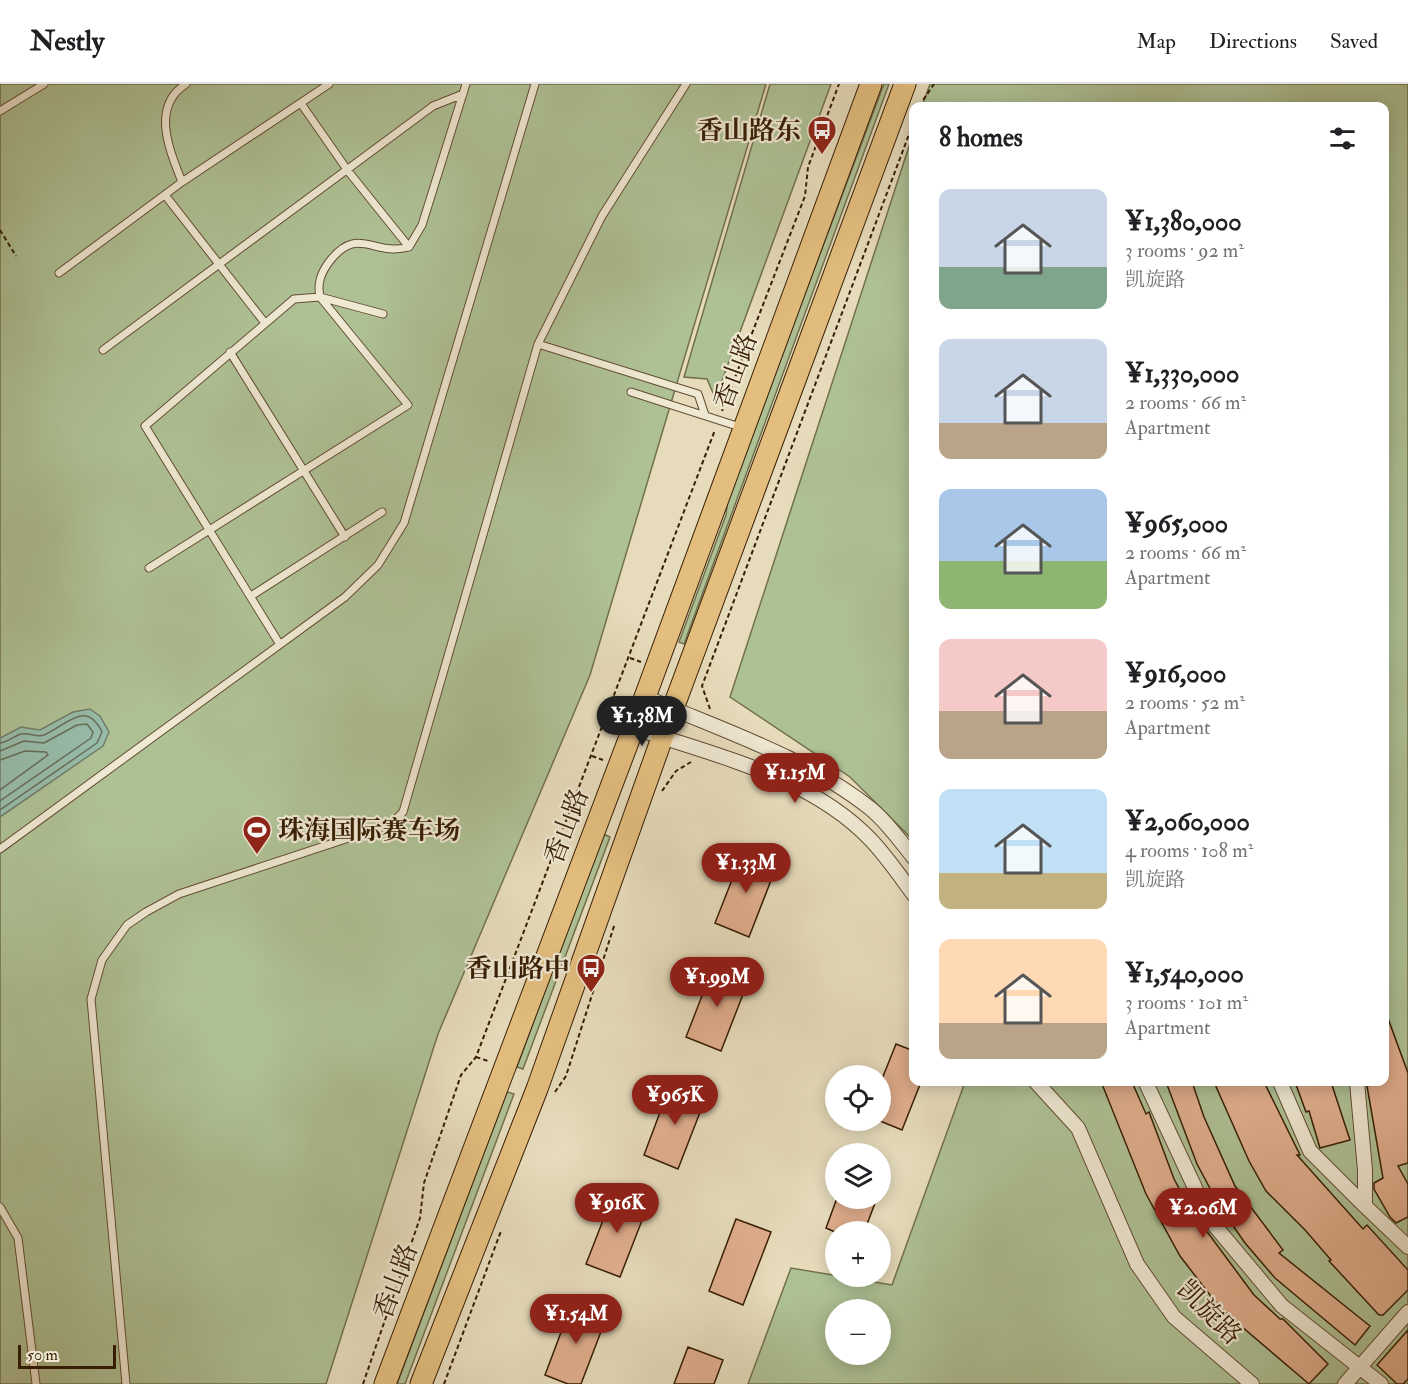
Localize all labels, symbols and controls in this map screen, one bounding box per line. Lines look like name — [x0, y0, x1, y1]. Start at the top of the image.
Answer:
text: Nestly — [30, 24, 104, 59]
text: Map — [1136, 28, 1176, 55]
text: Directions — [1209, 28, 1297, 55]
text: Saved — [1330, 28, 1378, 55]
bus stop icon: 香山路东 — [806, 114, 838, 156]
place label: 香山路东 — [697, 115, 801, 147]
text: 8 homes — [939, 122, 1023, 154]
icon: filters — [1326, 122, 1359, 155]
text: ¥1,380,000 — [1125, 206, 1242, 238]
icon: home — [987, 213, 1059, 285]
text: 3 rooms · 92 m² — [1125, 238, 1244, 263]
text: 凯旋路 — [1125, 267, 1185, 292]
street label: 香山路 — [708, 329, 764, 413]
text: ¥1,330,000 — [1125, 358, 1239, 390]
icon: home — [987, 363, 1059, 435]
text: 2 rooms · 66 m² — [1125, 390, 1246, 415]
text: Apartment — [1125, 415, 1210, 440]
text: ¥965,000 — [1125, 508, 1228, 540]
icon: home — [987, 513, 1059, 585]
text: 2 rooms · 66 m² — [1125, 540, 1246, 565]
text: Apartment — [1125, 565, 1210, 590]
text: ¥916,000 — [1125, 658, 1226, 690]
icon: home — [987, 663, 1059, 735]
text: 2 rooms · 52 m² — [1125, 690, 1245, 715]
pin: ¥1.38M — [593, 696, 691, 747]
text: ¥1.38M — [611, 703, 673, 728]
text: Apartment — [1125, 715, 1210, 740]
pin: ¥1.15M — [746, 753, 844, 804]
text: ¥1.15M — [764, 760, 826, 785]
street label: 香山路 — [538, 784, 596, 869]
text: ¥2,060,000 — [1125, 806, 1250, 838]
icon: home — [987, 813, 1059, 885]
sports icon: 珠海国际赛车场 — [241, 814, 273, 856]
place label: 珠海国际赛车场 — [278, 815, 460, 847]
text: 4 rooms · 108 m² — [1125, 838, 1253, 863]
pin: ¥1.33M — [697, 843, 795, 894]
text: ¥1.33M — [716, 850, 776, 875]
text: 凯旋路 — [1125, 867, 1185, 892]
bus stop icon: 香山路中 — [575, 952, 607, 994]
place label: 香山路中 — [466, 953, 570, 985]
pin: ¥1.99M — [668, 957, 766, 1008]
text: ¥1,540,000 — [1125, 958, 1244, 990]
icon: home — [987, 963, 1059, 1035]
text: ¥1.99M — [684, 964, 750, 989]
text: 3 rooms · 101 m² — [1125, 990, 1248, 1015]
text: Apartment — [1125, 1015, 1210, 1040]
map controls — [825, 1065, 891, 1365]
button: locate — [825, 1065, 891, 1131]
pin: ¥965K — [633, 1075, 717, 1126]
text: ¥965K — [646, 1082, 704, 1107]
button: layers — [825, 1143, 891, 1209]
pin: ¥916K — [575, 1183, 659, 1234]
pin: ¥2.06M — [1154, 1188, 1252, 1239]
text: ¥916K — [589, 1190, 645, 1215]
text: ¥2.06M — [1169, 1195, 1237, 1220]
button: + — [825, 1221, 891, 1287]
street label: 香山路 — [367, 1239, 425, 1324]
street label: 凯旋路 — [1170, 1274, 1248, 1352]
pin: ¥1.54M — [527, 1294, 625, 1345]
button: − — [825, 1299, 891, 1365]
text: ¥1.54M — [544, 1301, 608, 1326]
scale bar — [18, 1342, 116, 1370]
text: 50 m — [27, 1345, 58, 1365]

